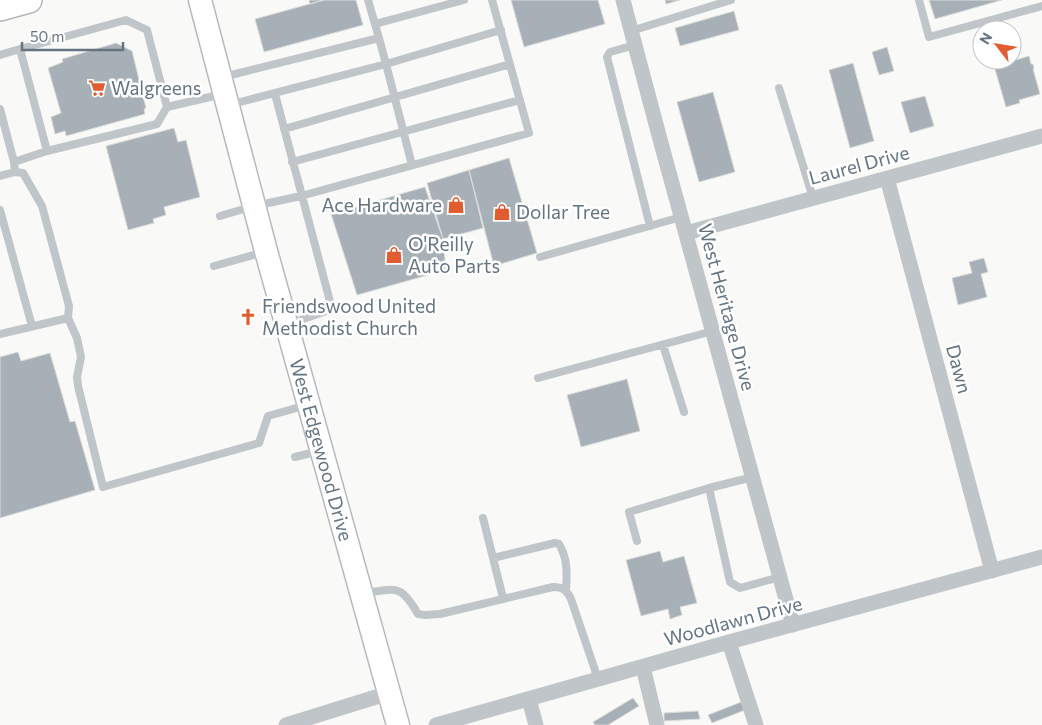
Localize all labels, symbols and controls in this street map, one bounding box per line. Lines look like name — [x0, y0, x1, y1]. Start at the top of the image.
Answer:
scale bar — [22, 20, 124, 52]
north arrow — [972, 20, 1022, 70]
text: 50 m — [30, 27, 64, 45]
text: N — [975, 29, 995, 47]
place label: Walgreens — [111, 76, 201, 99]
supermarket icon: Walgreens — [87, 78, 107, 98]
street label: Laurel Drive — [806, 140, 912, 189]
place label: Ace Hardware — [322, 193, 442, 216]
shop icon: Ace Hardware — [446, 195, 466, 215]
place label: Dollar Tree — [516, 200, 610, 223]
shop icon: Dollar Tree — [492, 202, 512, 222]
street label: West Heritage Drive — [694, 221, 761, 393]
place label: O'Reilly Auto Parts — [408, 232, 500, 277]
shop icon: O'Reilly Auto Parts — [384, 245, 404, 265]
place label: Friendswood United Methodist Church — [262, 294, 436, 339]
church icon: Friendswood United Methodist Church — [238, 307, 258, 327]
street label: Dawn — [942, 342, 977, 396]
street label: West Edgewood Drive — [286, 356, 358, 544]
street label: Woodlawn Drive — [661, 591, 804, 650]

